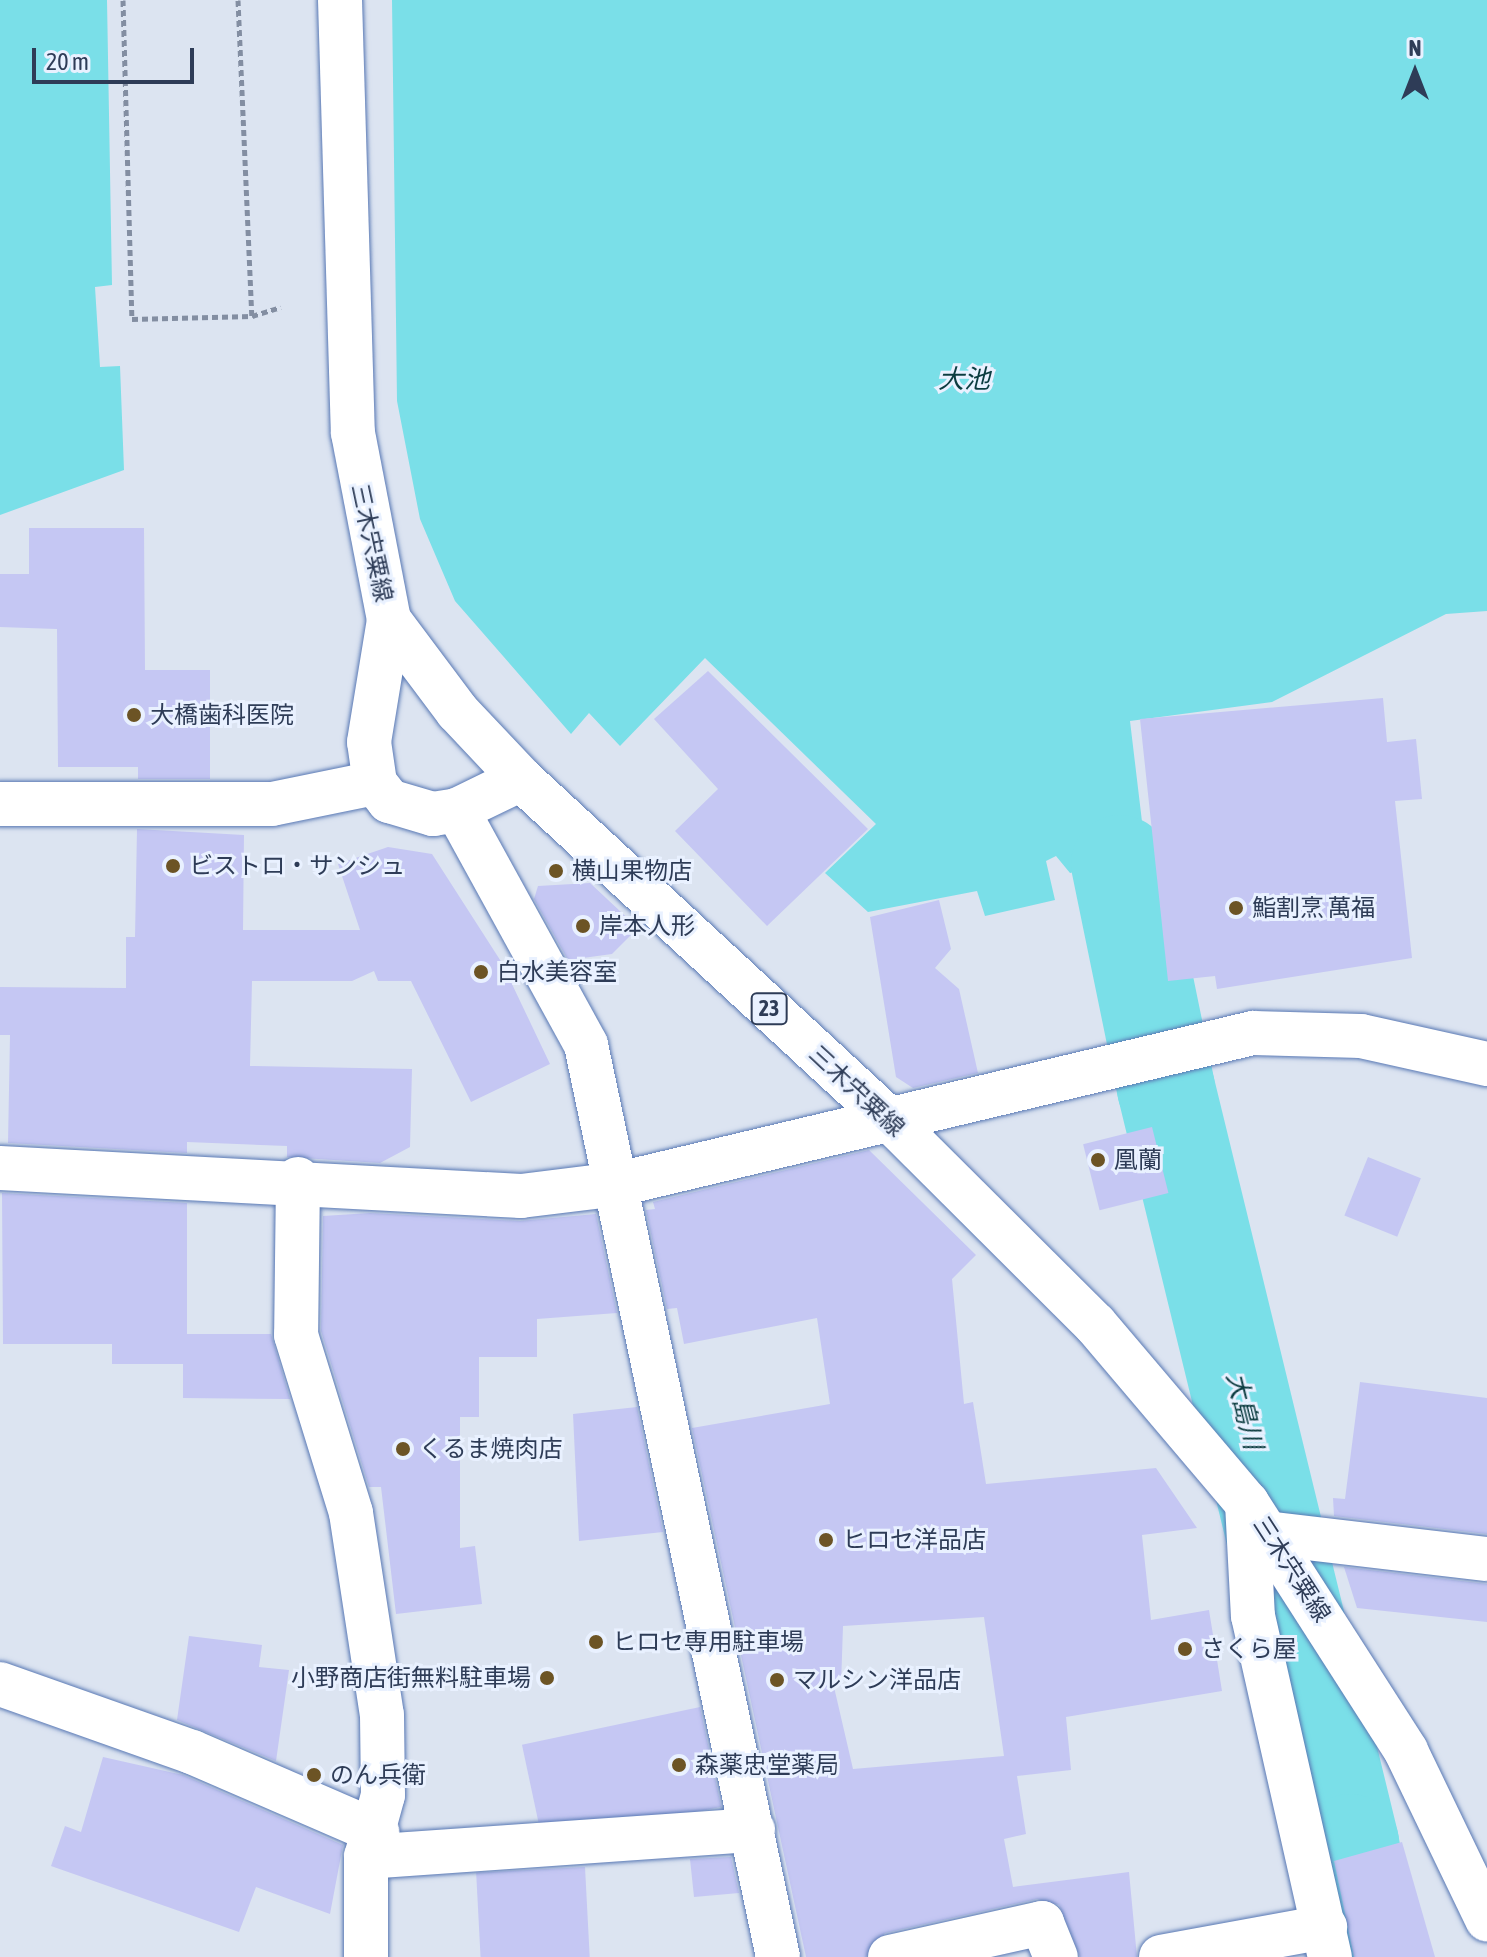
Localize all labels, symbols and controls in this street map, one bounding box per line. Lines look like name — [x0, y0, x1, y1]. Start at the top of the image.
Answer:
scale bar — [36, 32, 198, 82]
north arrow — [1375, 32, 1455, 112]
text: N — [1409, 35, 1421, 61]
text: 20 m — [46, 48, 89, 75]
water label: 大池 — [938, 364, 990, 396]
street label: 三木宍粟線 — [345, 481, 399, 605]
place label: 大橋歯科医院 — [150, 701, 294, 729]
marker: 大橋歯科医院 — [125, 706, 143, 724]
place label: ビストロ・サンシュ — [189, 852, 405, 880]
marker: ビストロ・サンシュ — [164, 857, 182, 875]
place label: 横山果物店 — [572, 857, 692, 885]
marker: 横山果物店 — [547, 862, 565, 880]
place label: 鮨割烹 萬福 — [1252, 894, 1375, 922]
marker: 鮨割烹 萬福 — [1227, 899, 1245, 917]
place label: 岸本人形 — [599, 912, 695, 940]
marker: 岸本人形 — [574, 917, 592, 935]
place label: 白水美容室 — [497, 958, 617, 986]
marker: 白水美容室 — [472, 963, 490, 981]
road number: 23 — [749, 991, 789, 1027]
street label: 三木宍粟線 — [803, 1040, 911, 1142]
place label: 凰蘭 — [1114, 1146, 1162, 1174]
marker: 凰蘭 — [1089, 1151, 1107, 1169]
water label: 大島川 — [1219, 1369, 1269, 1453]
place label: くるま焼肉店 — [419, 1435, 563, 1463]
marker: くるま焼肉店 — [394, 1440, 412, 1458]
street label: 三木宍粟線 — [1247, 1511, 1337, 1627]
place label: ヒロセ洋品店 — [842, 1526, 986, 1554]
marker: ヒロセ洋品店 — [817, 1531, 835, 1549]
place label: ヒロセ専用駐車場 — [612, 1628, 804, 1656]
marker: ヒロセ専用駐車場 — [587, 1633, 605, 1651]
place label: さくら屋 — [1201, 1635, 1297, 1663]
marker: さくら屋 — [1176, 1640, 1194, 1658]
place label: 小野商店街無料駐車場 — [291, 1664, 531, 1692]
place label: マルシン洋品店 — [793, 1666, 961, 1694]
marker: 小野商店街無料駐車場 — [538, 1669, 556, 1687]
marker: マルシン洋品店 — [768, 1671, 786, 1689]
place label: 森薬忠堂薬局 — [695, 1751, 839, 1779]
marker: 森薬忠堂薬局 — [670, 1756, 688, 1774]
place label: のん兵衛 — [330, 1761, 426, 1789]
marker: のん兵衛 — [305, 1766, 323, 1784]

